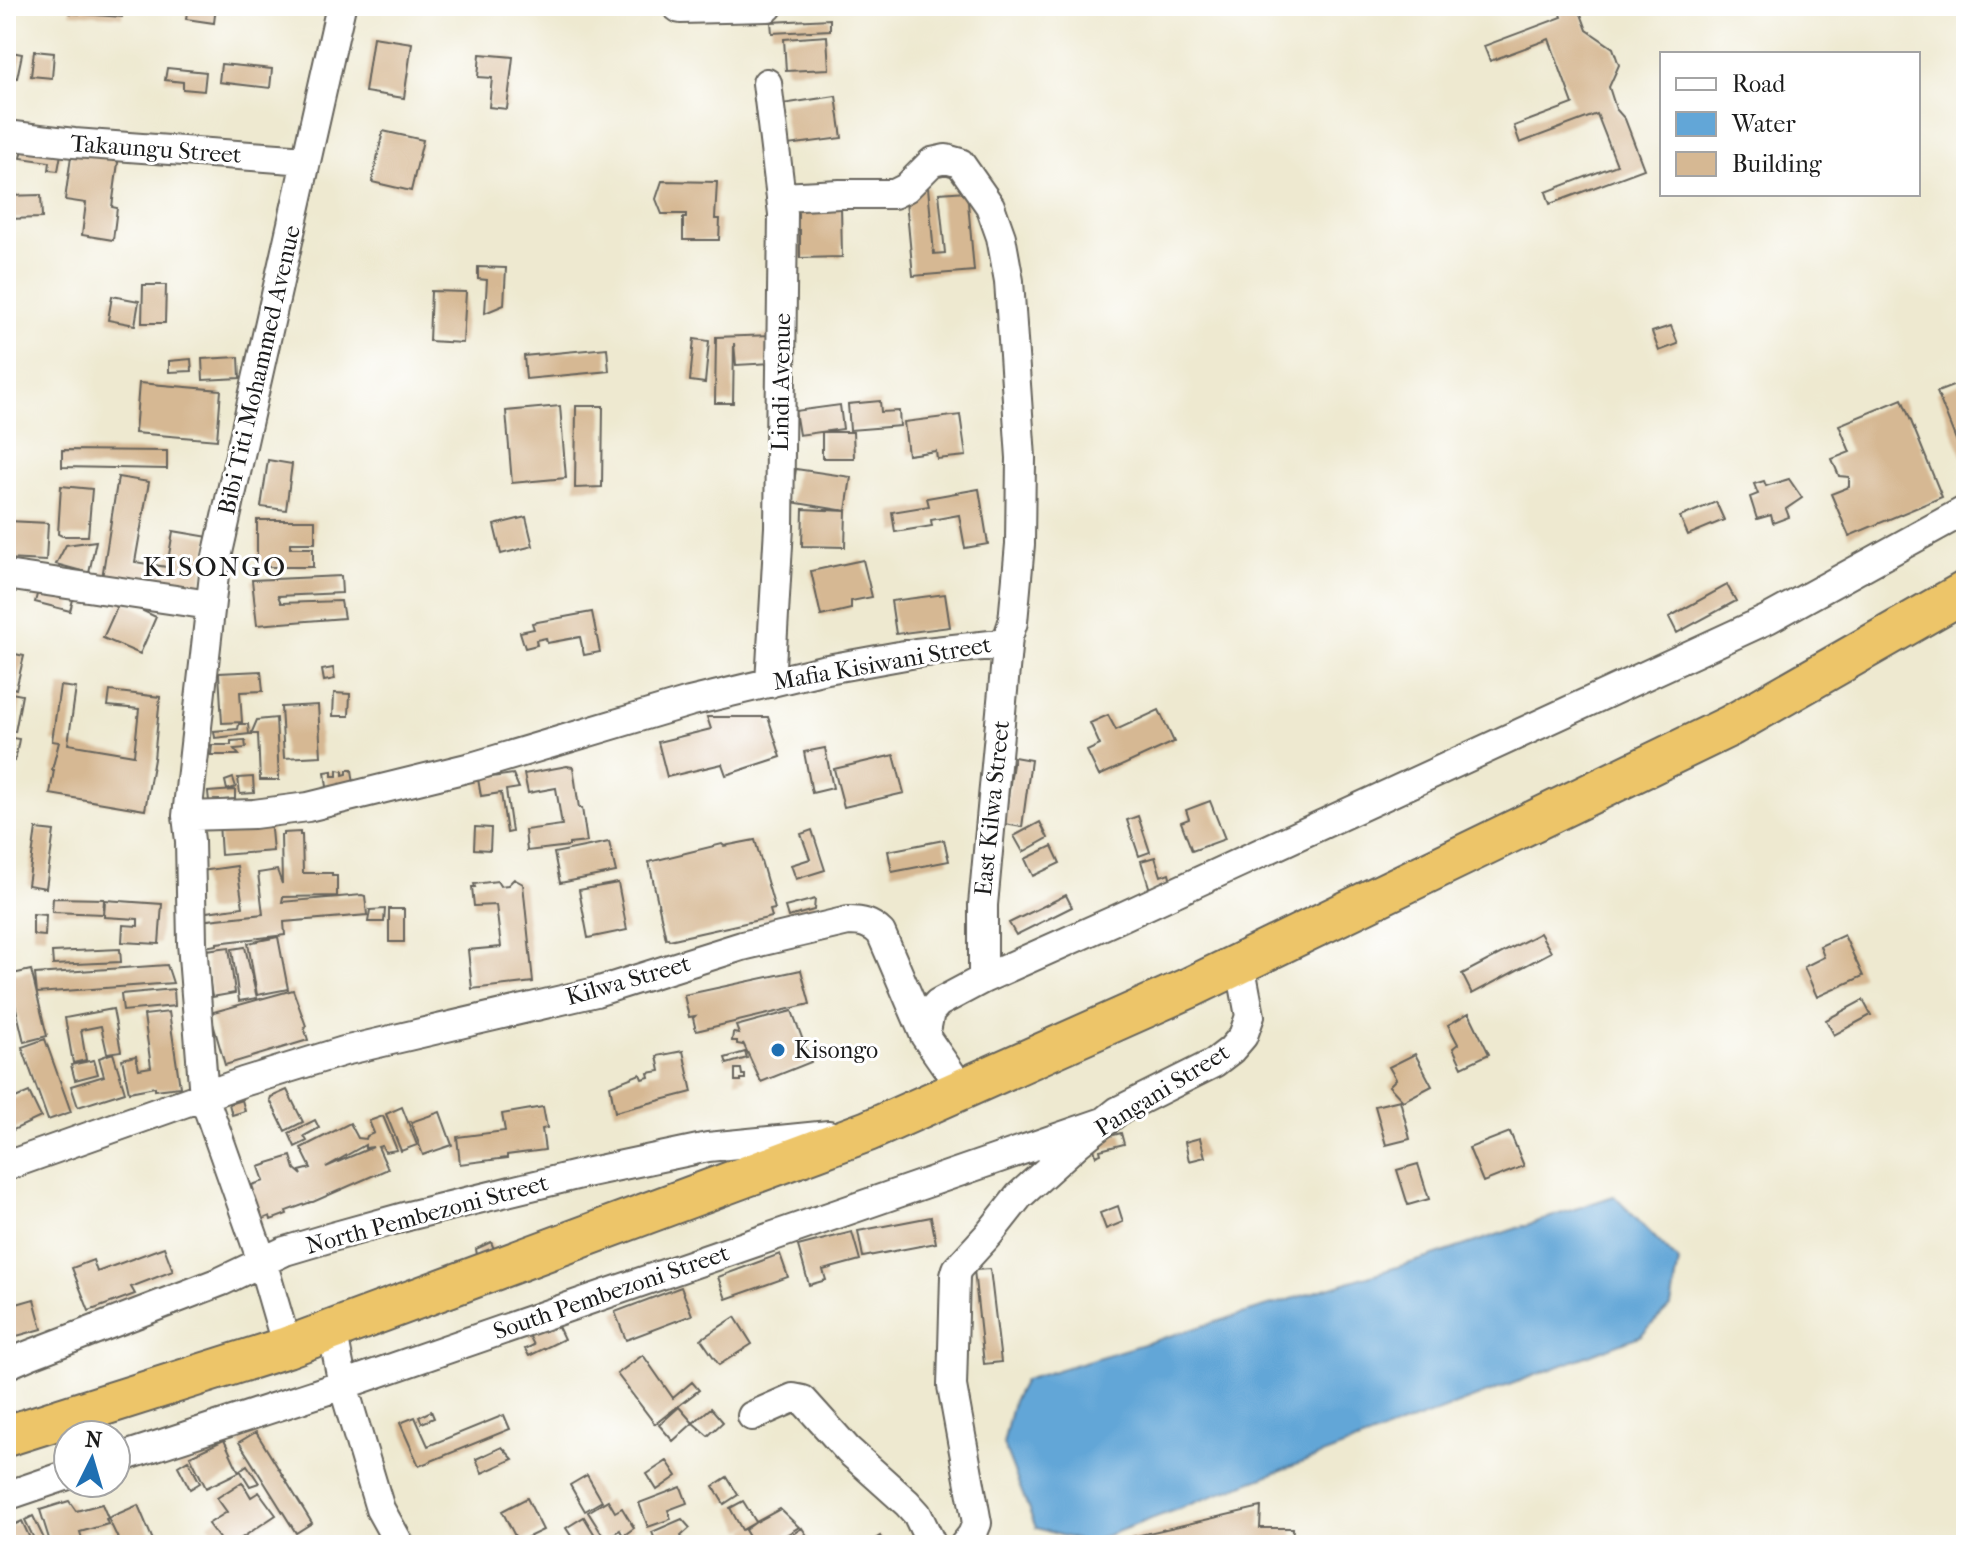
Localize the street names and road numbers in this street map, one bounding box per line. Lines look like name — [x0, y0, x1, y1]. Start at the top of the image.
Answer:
street label: Takaungu Street — [70, 129, 243, 169]
street label: Bibi Titi Mohammed Avenue — [212, 222, 306, 517]
street label: Lindi Avenue — [766, 313, 796, 451]
street label: Mafia Kisiwani Street — [771, 630, 994, 696]
street label: East Kilwa Street — [969, 718, 1015, 897]
street label: Kilwa Street — [563, 949, 694, 1011]
street label: Pangani Street — [1090, 1037, 1235, 1142]
street label: North Pembezoni Street — [303, 1168, 552, 1260]
street label: South Pembezoni Street — [490, 1238, 733, 1345]

